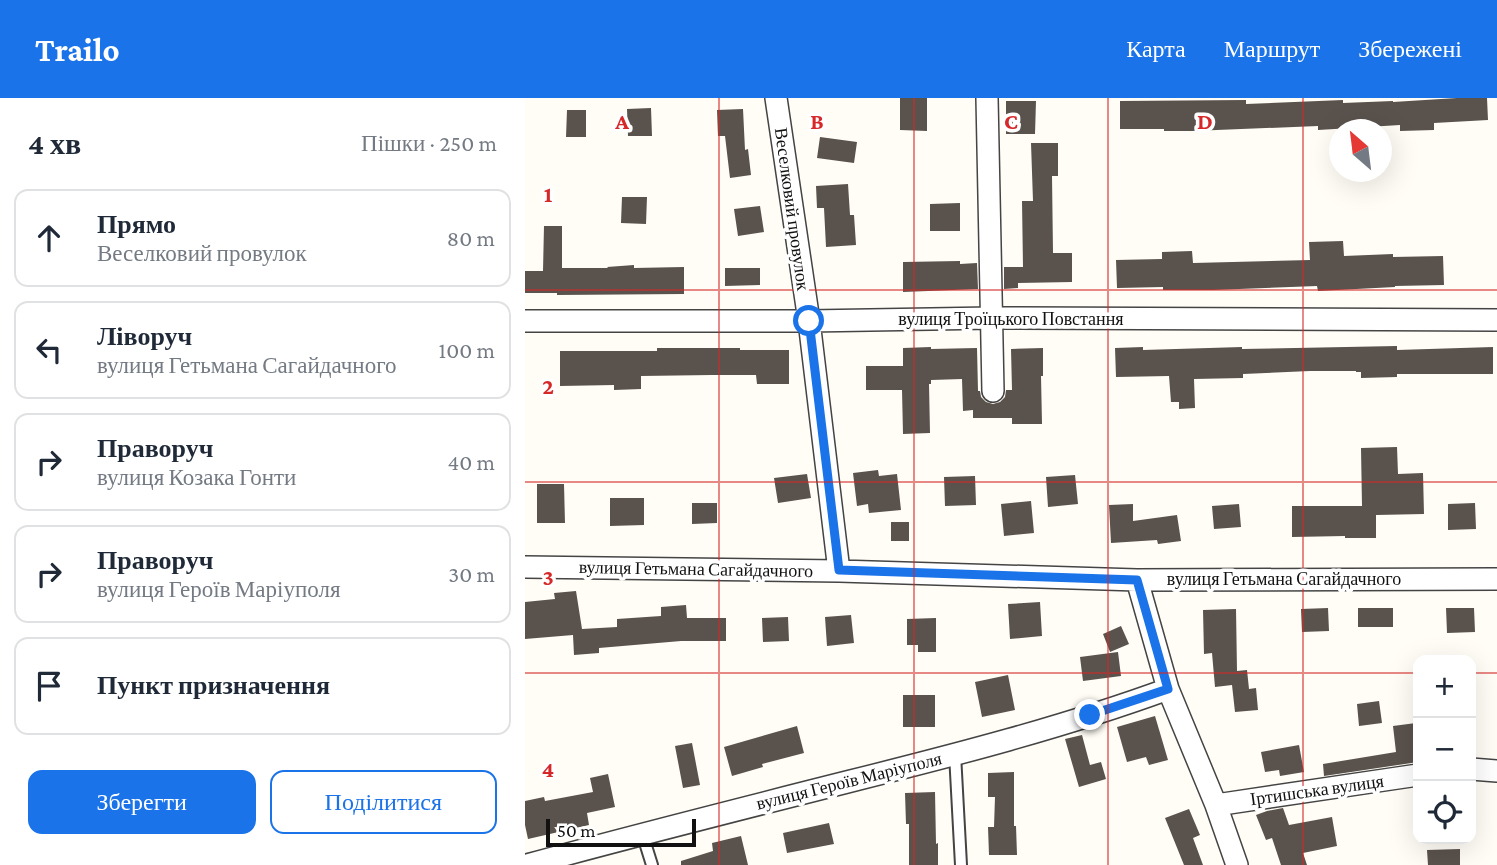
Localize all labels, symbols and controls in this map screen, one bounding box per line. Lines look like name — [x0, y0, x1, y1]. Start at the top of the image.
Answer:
text: Trailo — [35, 31, 120, 68]
text: Карта — [1126, 35, 1186, 62]
text: Маршрут — [1224, 35, 1320, 62]
text: Збережені — [1358, 35, 1462, 62]
text: A — [614, 108, 629, 134]
text: B — [810, 108, 824, 134]
text: C — [1004, 108, 1018, 134]
text: D — [1197, 108, 1213, 134]
north arrow — [1329, 119, 1392, 182]
street label: Веселковий провулок — [771, 126, 813, 292]
text: 4 хв — [28, 127, 81, 160]
text: Пішки · 250 m — [361, 130, 497, 156]
text: 1 — [544, 181, 553, 207]
text: Прямо — [97, 210, 176, 239]
icon: ahead — [30, 219, 68, 257]
text: 80 m — [447, 225, 495, 251]
text: Веселковий провулок — [97, 240, 307, 266]
route start — [793, 305, 824, 336]
street label: вулиця Троїцького Повстання — [898, 309, 1124, 329]
text: Ліворуч — [97, 322, 192, 351]
icon: left — [30, 331, 68, 369]
text: 100 m — [439, 337, 495, 363]
text: вулиця Гетьмана Сагайдачного — [97, 352, 397, 378]
text: 2 — [542, 373, 554, 399]
text: Праворуч — [97, 434, 213, 463]
icon: right — [30, 443, 68, 481]
text: 40 m — [447, 449, 495, 475]
text: вулиця Козака Гонти — [97, 464, 296, 490]
text: Праворуч — [97, 546, 213, 575]
icon: right — [30, 555, 68, 593]
street label: вулиця Гетьмана Сагайдачного — [579, 557, 813, 581]
text: 30 m — [448, 561, 495, 587]
text: 3 — [542, 564, 554, 590]
street label: вулиця Гетьмана Сагайдачного — [1167, 569, 1401, 589]
text: вулиця Героїв Маріуполя — [97, 576, 340, 602]
map controls — [1413, 655, 1476, 844]
button: + — [1413, 655, 1476, 718]
icon: arrive — [30, 667, 68, 705]
text: Пункт призначення — [97, 671, 330, 700]
route end — [1074, 699, 1105, 730]
button: − — [1413, 718, 1476, 781]
street label: вулиця Героїв Маріуполя — [754, 748, 944, 814]
text: 4 — [542, 756, 554, 782]
button: Зберегти — [28, 770, 256, 834]
button: Поділитися — [270, 770, 497, 834]
street label: Іртишська вулиця — [1249, 771, 1385, 809]
button: locate — [1413, 781, 1476, 844]
scale bar — [546, 816, 697, 848]
text: 50 m — [557, 820, 596, 841]

